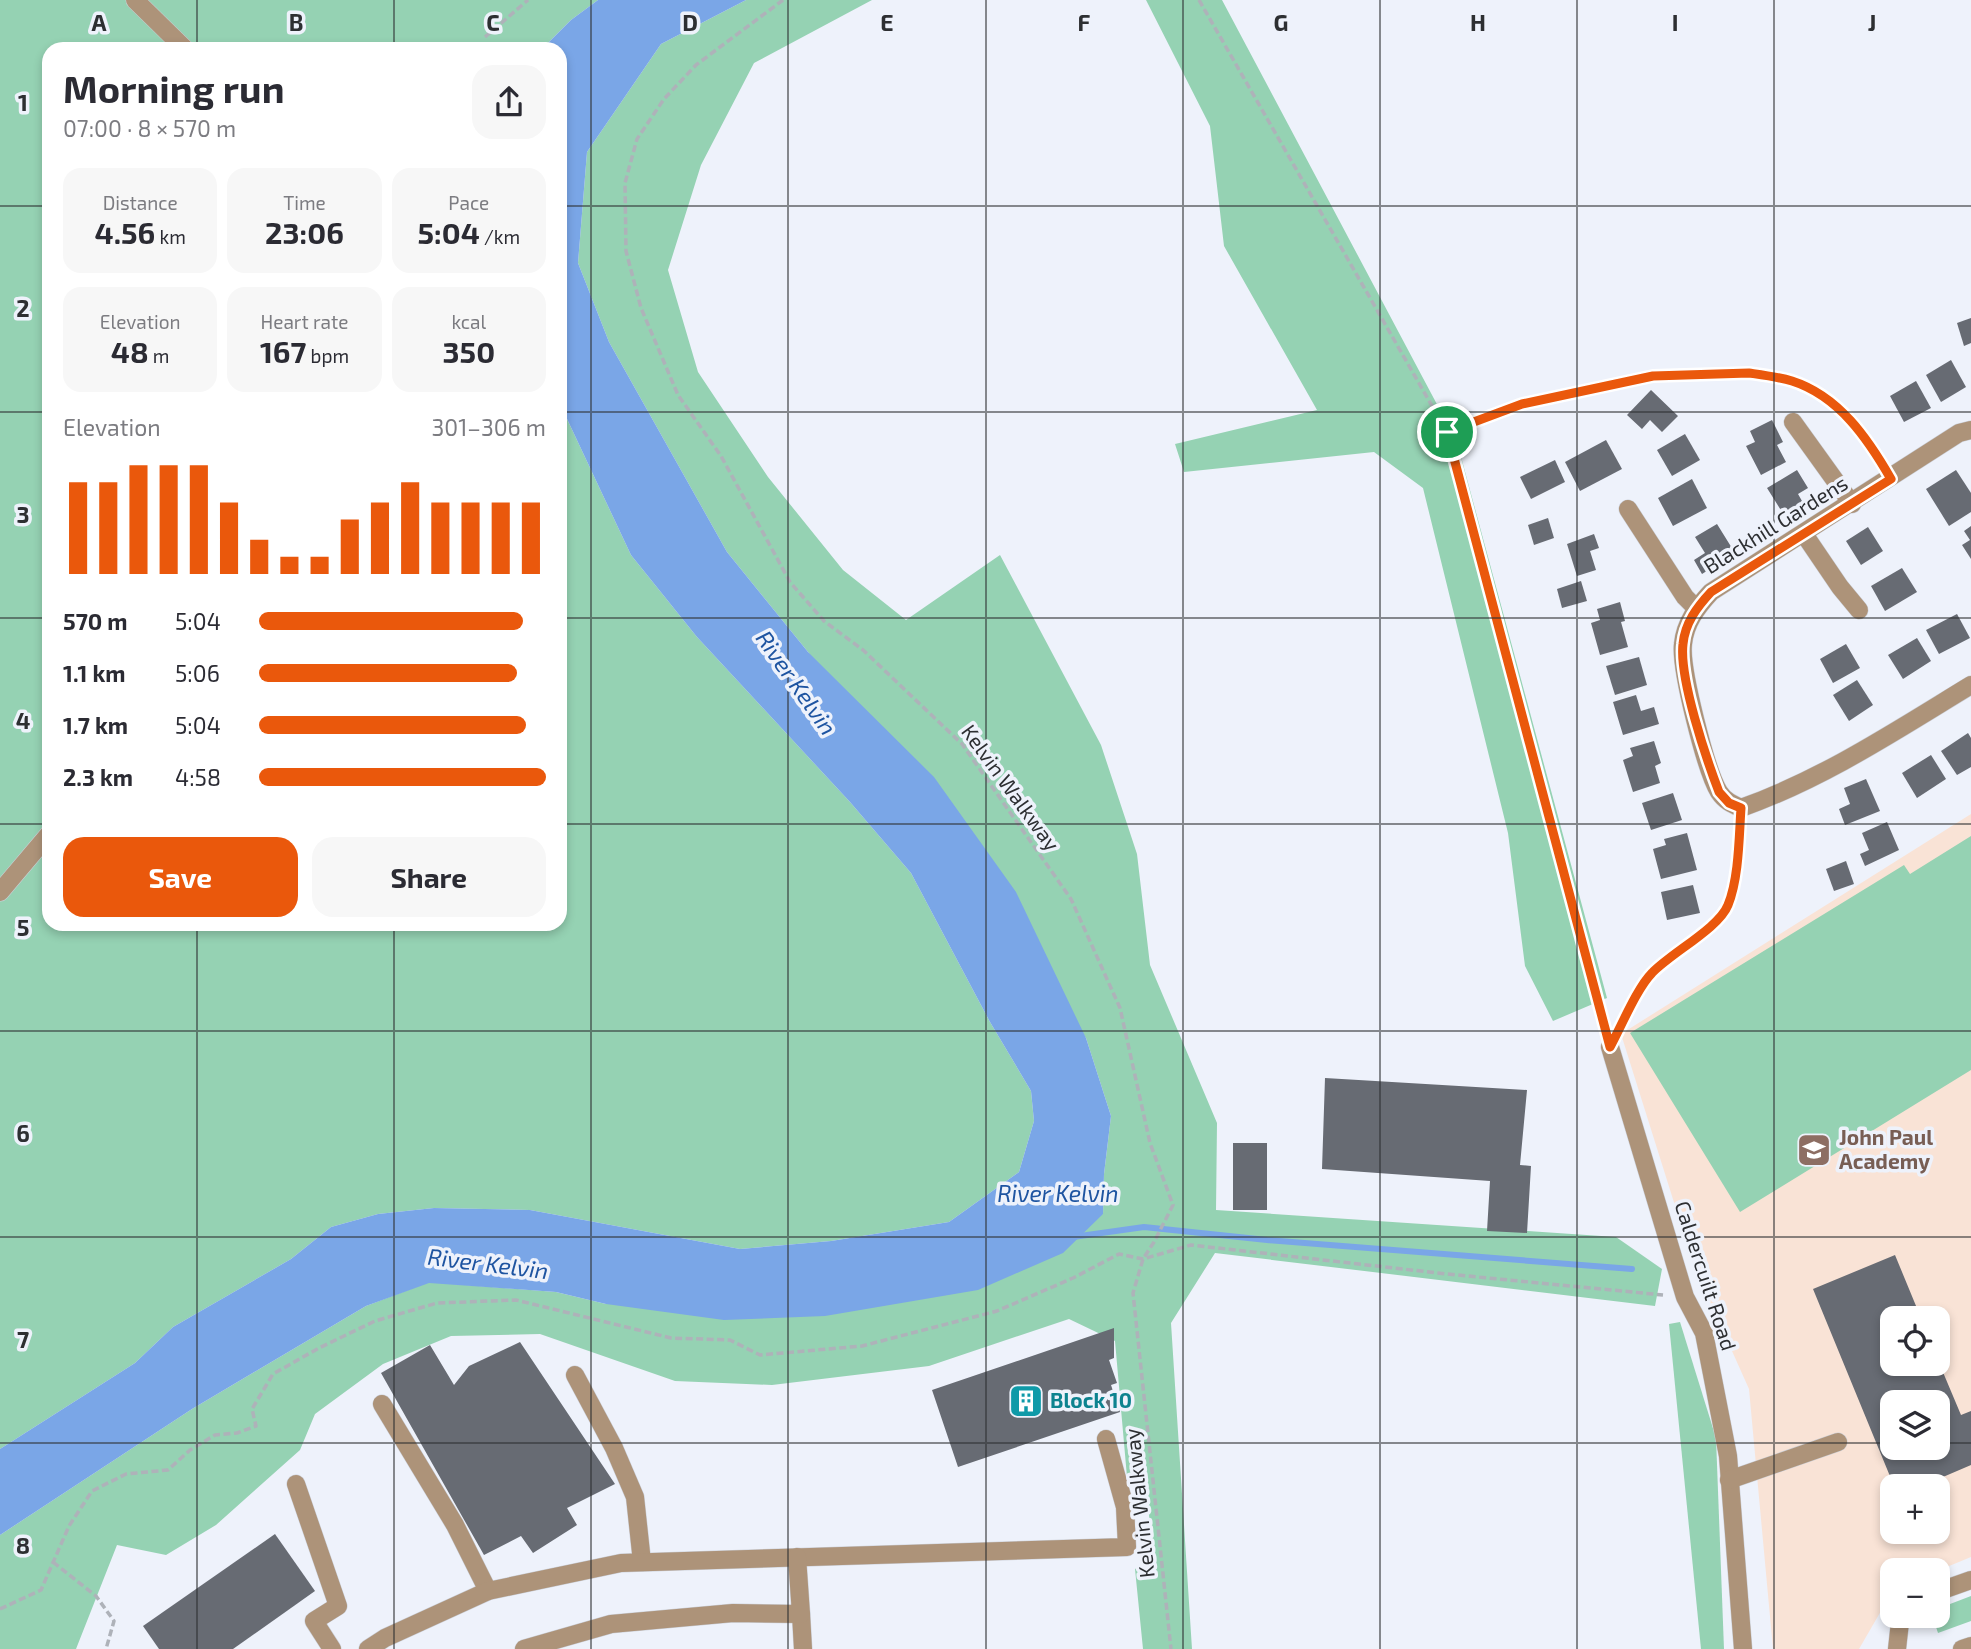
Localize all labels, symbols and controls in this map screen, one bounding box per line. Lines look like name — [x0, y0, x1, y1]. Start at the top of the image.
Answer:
text: A — [91, 8, 107, 36]
text: B — [289, 8, 303, 36]
text: C — [486, 8, 500, 36]
text: D — [682, 8, 698, 36]
text: E — [880, 8, 894, 36]
text: F — [1078, 8, 1091, 36]
text: G — [1274, 8, 1288, 36]
text: H — [1470, 8, 1486, 36]
text: I — [1672, 8, 1678, 36]
text: J — [1868, 8, 1876, 36]
text: Morning run — [63, 65, 284, 111]
button: share — [472, 65, 546, 139]
text: 1 — [18, 88, 28, 116]
text: 07:00 · 8 × 570 m — [63, 114, 236, 142]
text: Distance — [103, 191, 178, 214]
text: Time — [283, 191, 326, 214]
text: Pace — [448, 191, 489, 214]
text: 4.56 — [95, 214, 155, 250]
text: 23:06 — [265, 214, 344, 250]
text: 5:04 — [417, 214, 480, 250]
text: km — [155, 225, 186, 248]
text: /km — [480, 225, 520, 248]
text: 2 — [16, 294, 30, 322]
text: Elevation — [100, 310, 180, 333]
text: Heart rate — [261, 310, 348, 333]
text: kcal — [451, 310, 486, 333]
text: 48 — [111, 333, 149, 369]
text: 167 — [260, 333, 306, 369]
text: 350 — [443, 333, 495, 369]
text: m — [149, 344, 170, 367]
text: bpm — [306, 344, 349, 367]
pin — [1417, 402, 1477, 462]
text: Elevation — [63, 413, 161, 441]
text: 301–306 m — [431, 413, 546, 441]
icon: arrive — [1428, 413, 1466, 451]
street label: Blackhill Gardens — [1699, 469, 1852, 578]
text: 3 — [16, 500, 30, 528]
text: 570 m — [63, 607, 128, 635]
text: 5:04 — [175, 607, 221, 635]
water label: River Kelvin — [751, 625, 843, 740]
text: 1.1 km — [63, 659, 126, 687]
text: 5:06 — [175, 659, 220, 687]
text: 4 — [16, 706, 30, 734]
text: 1.7 km — [63, 711, 128, 739]
text: 5:04 — [175, 711, 221, 739]
street label: Kelvin Walkway — [957, 719, 1065, 855]
text: 2.3 km — [63, 763, 133, 791]
text: 4:58 — [175, 763, 221, 791]
button: Save — [63, 837, 298, 917]
button: Share — [312, 837, 546, 917]
text: 5 — [17, 913, 29, 941]
text: 6 — [16, 1119, 30, 1147]
place label: John Paul Academy — [1839, 1124, 1933, 1174]
school or university icon: John Paul Academy — [1795, 1131, 1833, 1169]
water label: River Kelvin — [997, 1179, 1119, 1207]
street label: Caldercuilt Road — [1670, 1198, 1742, 1353]
water label: River Kelvin — [426, 1242, 550, 1284]
map controls — [1880, 1306, 1950, 1628]
button: locate — [1880, 1306, 1950, 1376]
text: 7 — [17, 1325, 29, 1353]
building icon: Block 10 — [1007, 1382, 1045, 1420]
place label: Block 10 — [1050, 1387, 1132, 1412]
button: layers — [1880, 1390, 1950, 1460]
street label: Kelvin Walkway — [1118, 1427, 1159, 1579]
button: + — [1880, 1474, 1950, 1544]
text: 8 — [16, 1531, 30, 1559]
button: − — [1880, 1558, 1950, 1628]

